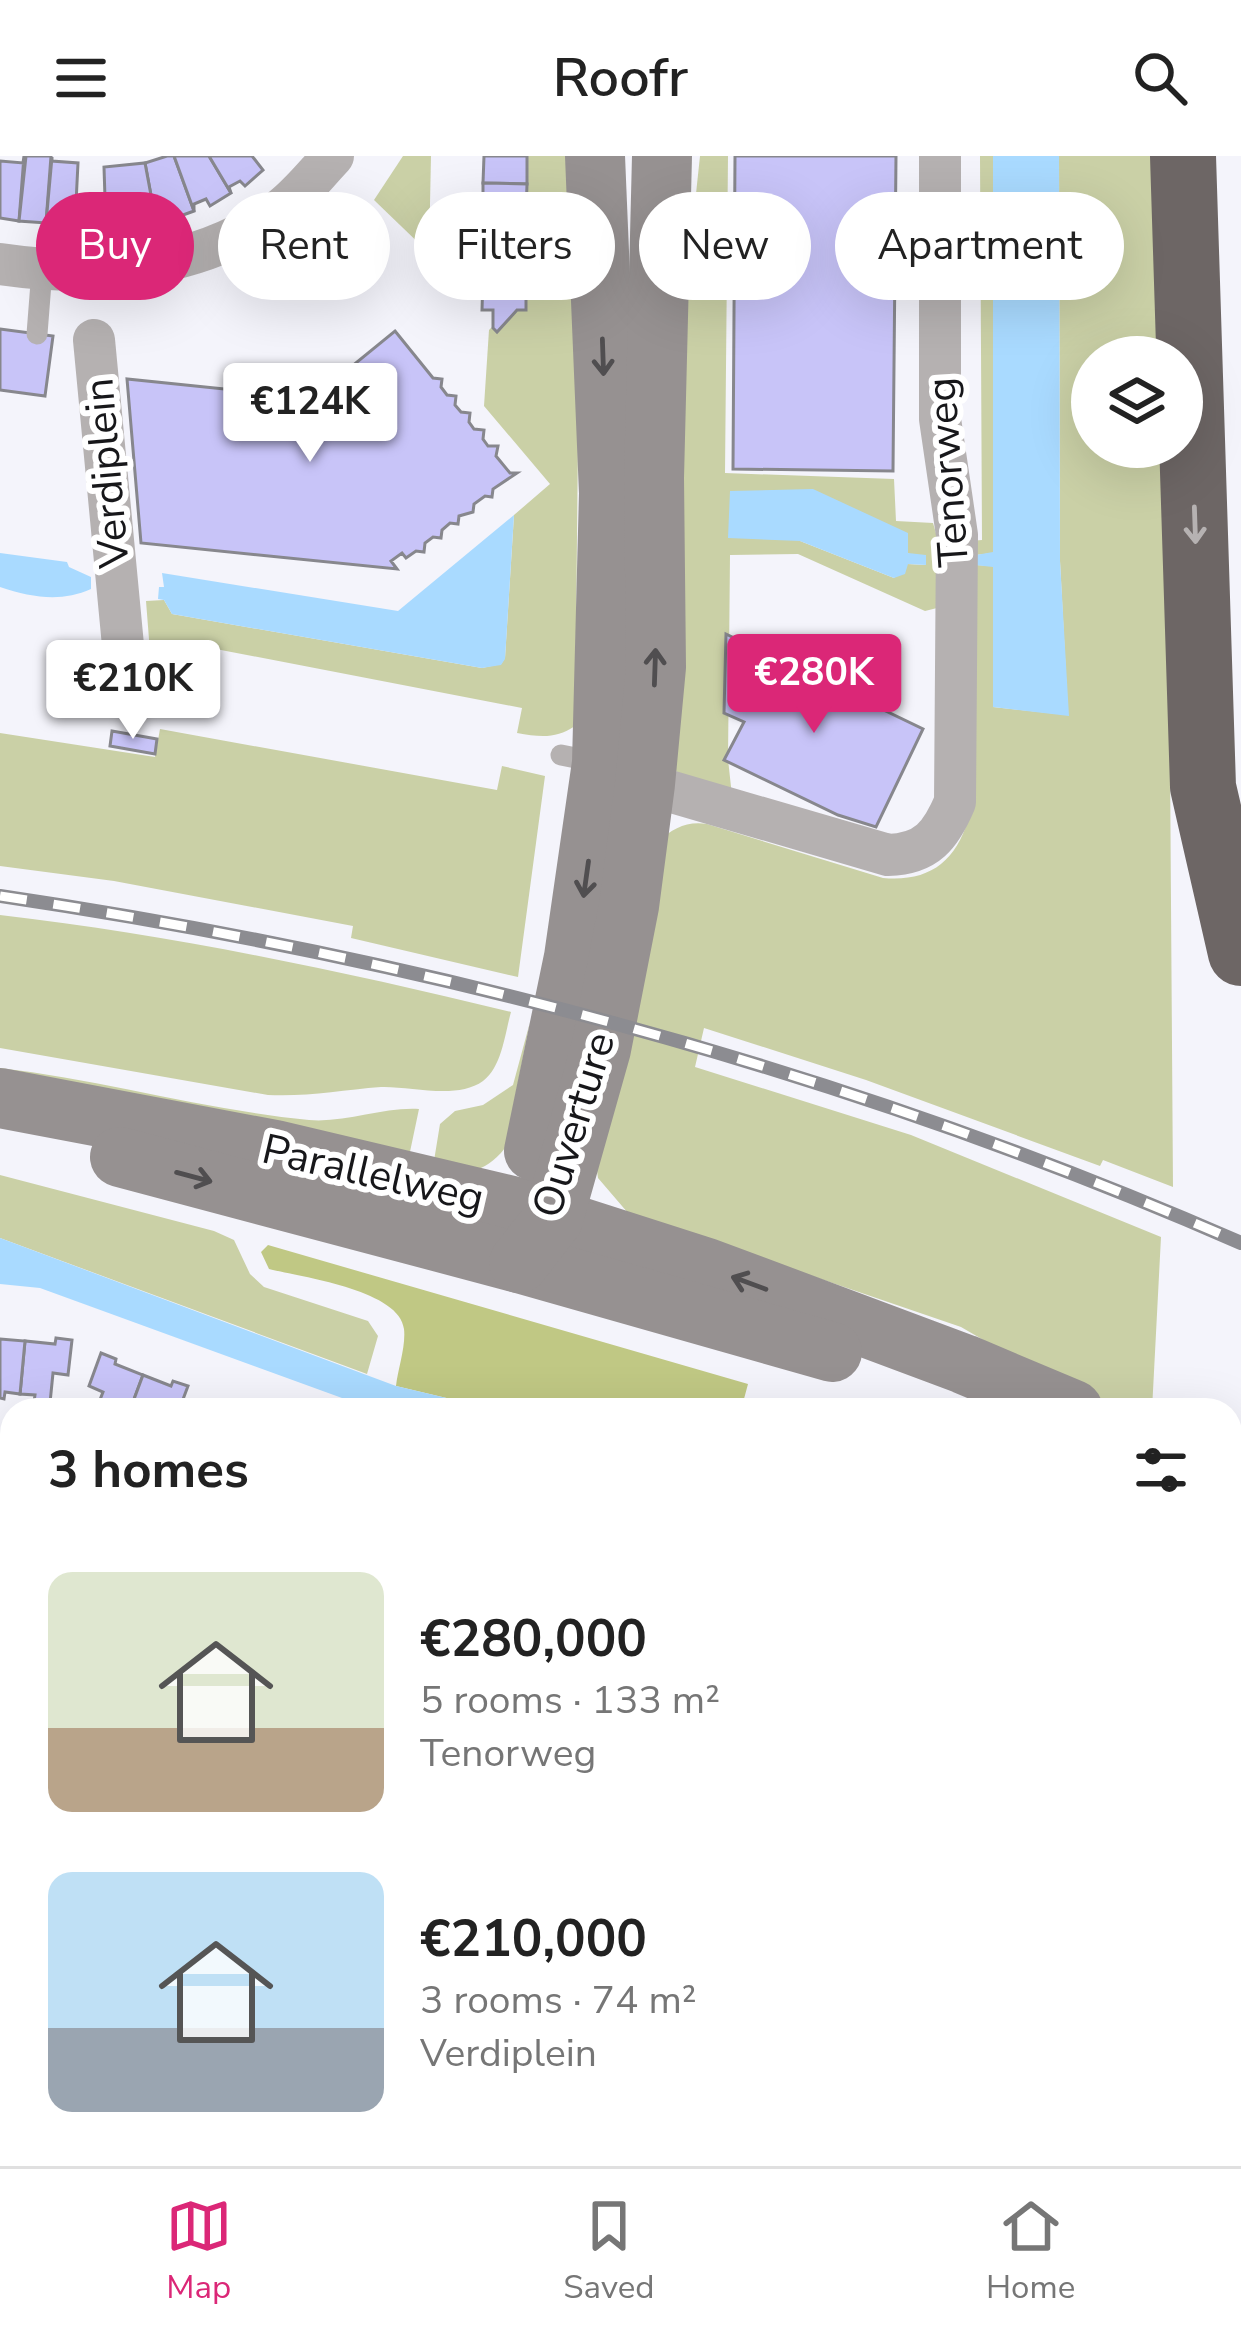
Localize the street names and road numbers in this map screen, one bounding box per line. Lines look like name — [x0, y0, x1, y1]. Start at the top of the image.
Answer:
street label: Tenorweg — [913, 375, 983, 569]
street label: Verdiplein — [70, 376, 144, 571]
street label: Ouverture — [519, 1025, 629, 1225]
street label: Parallelweg — [257, 1121, 489, 1227]

